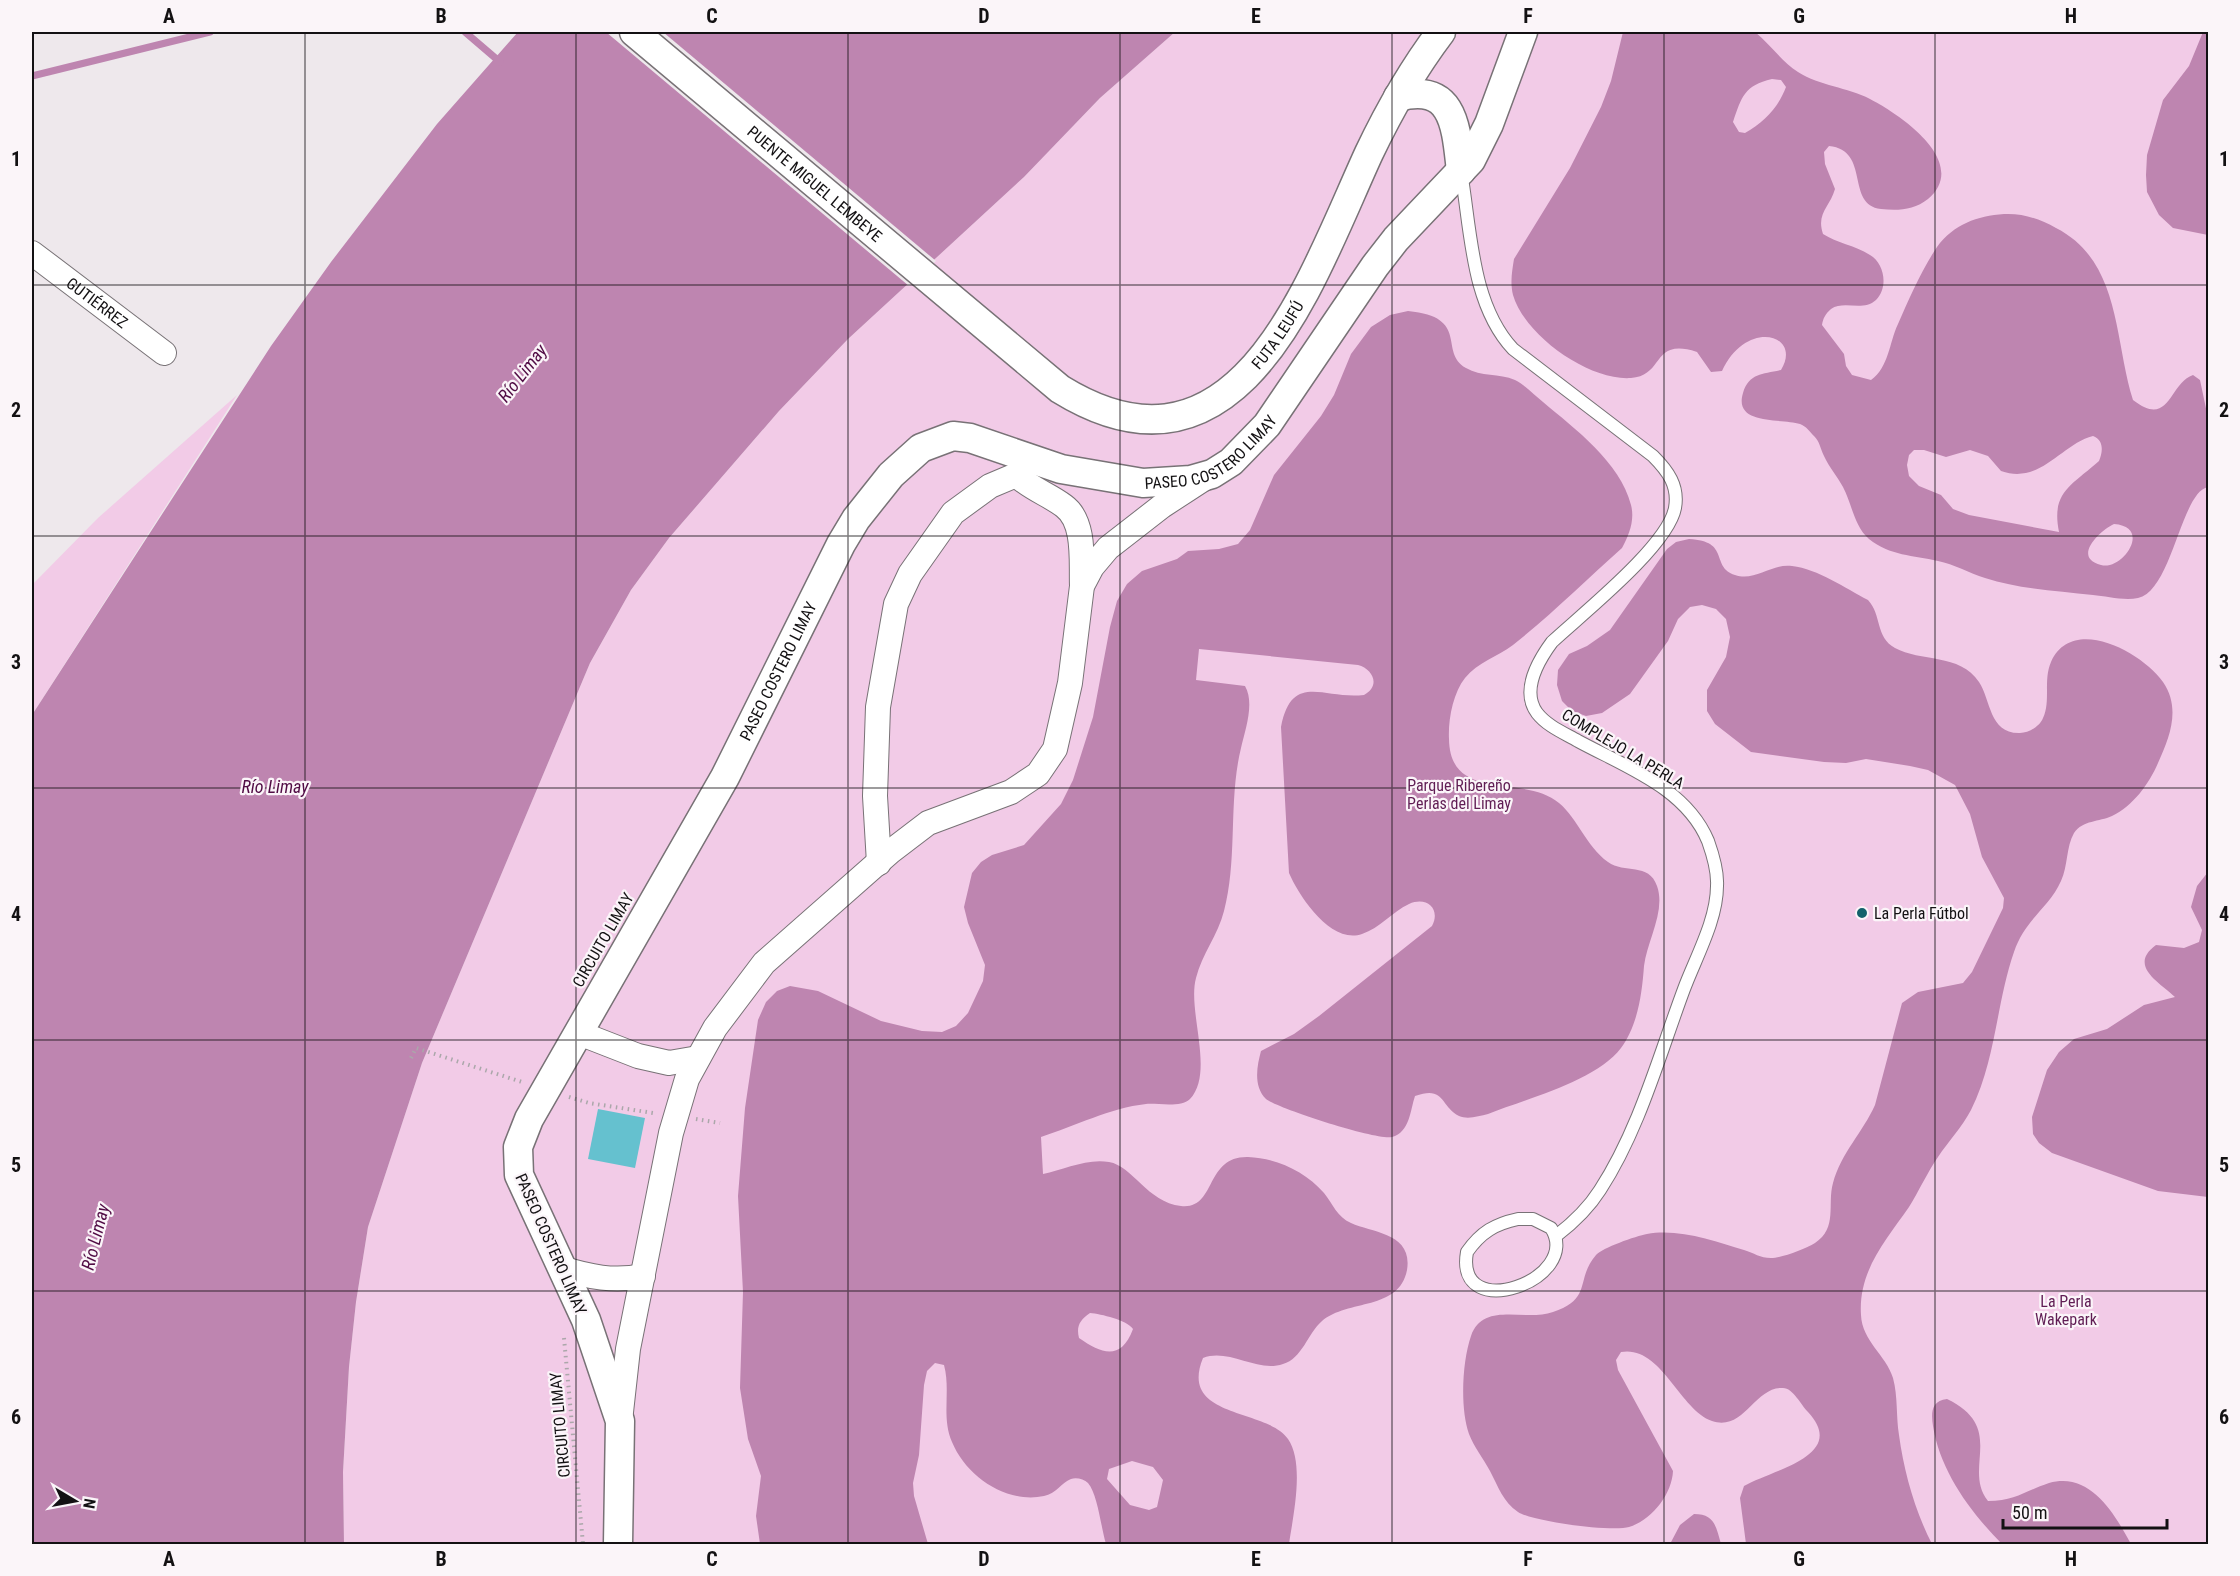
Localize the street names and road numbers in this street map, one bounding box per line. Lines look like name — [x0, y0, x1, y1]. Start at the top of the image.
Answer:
street label: PUENTE MIGUEL LEMBEYE — [744, 122, 886, 245]
street label: GUTIÉRREZ — [63, 273, 132, 332]
street label: FUTA LEUFÚ — [1247, 297, 1307, 373]
street label: PASEO COSTERO LIMAY — [1144, 411, 1281, 492]
street label: PASEO COSTERO LIMAY — [735, 598, 820, 743]
street label: COMPLEJO LA PERLA — [1558, 705, 1688, 793]
street label: CIRCUITO LIMAY — [568, 889, 638, 990]
street label: PASEO COSTERO LIMAY — [511, 1171, 591, 1318]
street label: CIRCUITO LIMAY — [546, 1371, 574, 1478]

